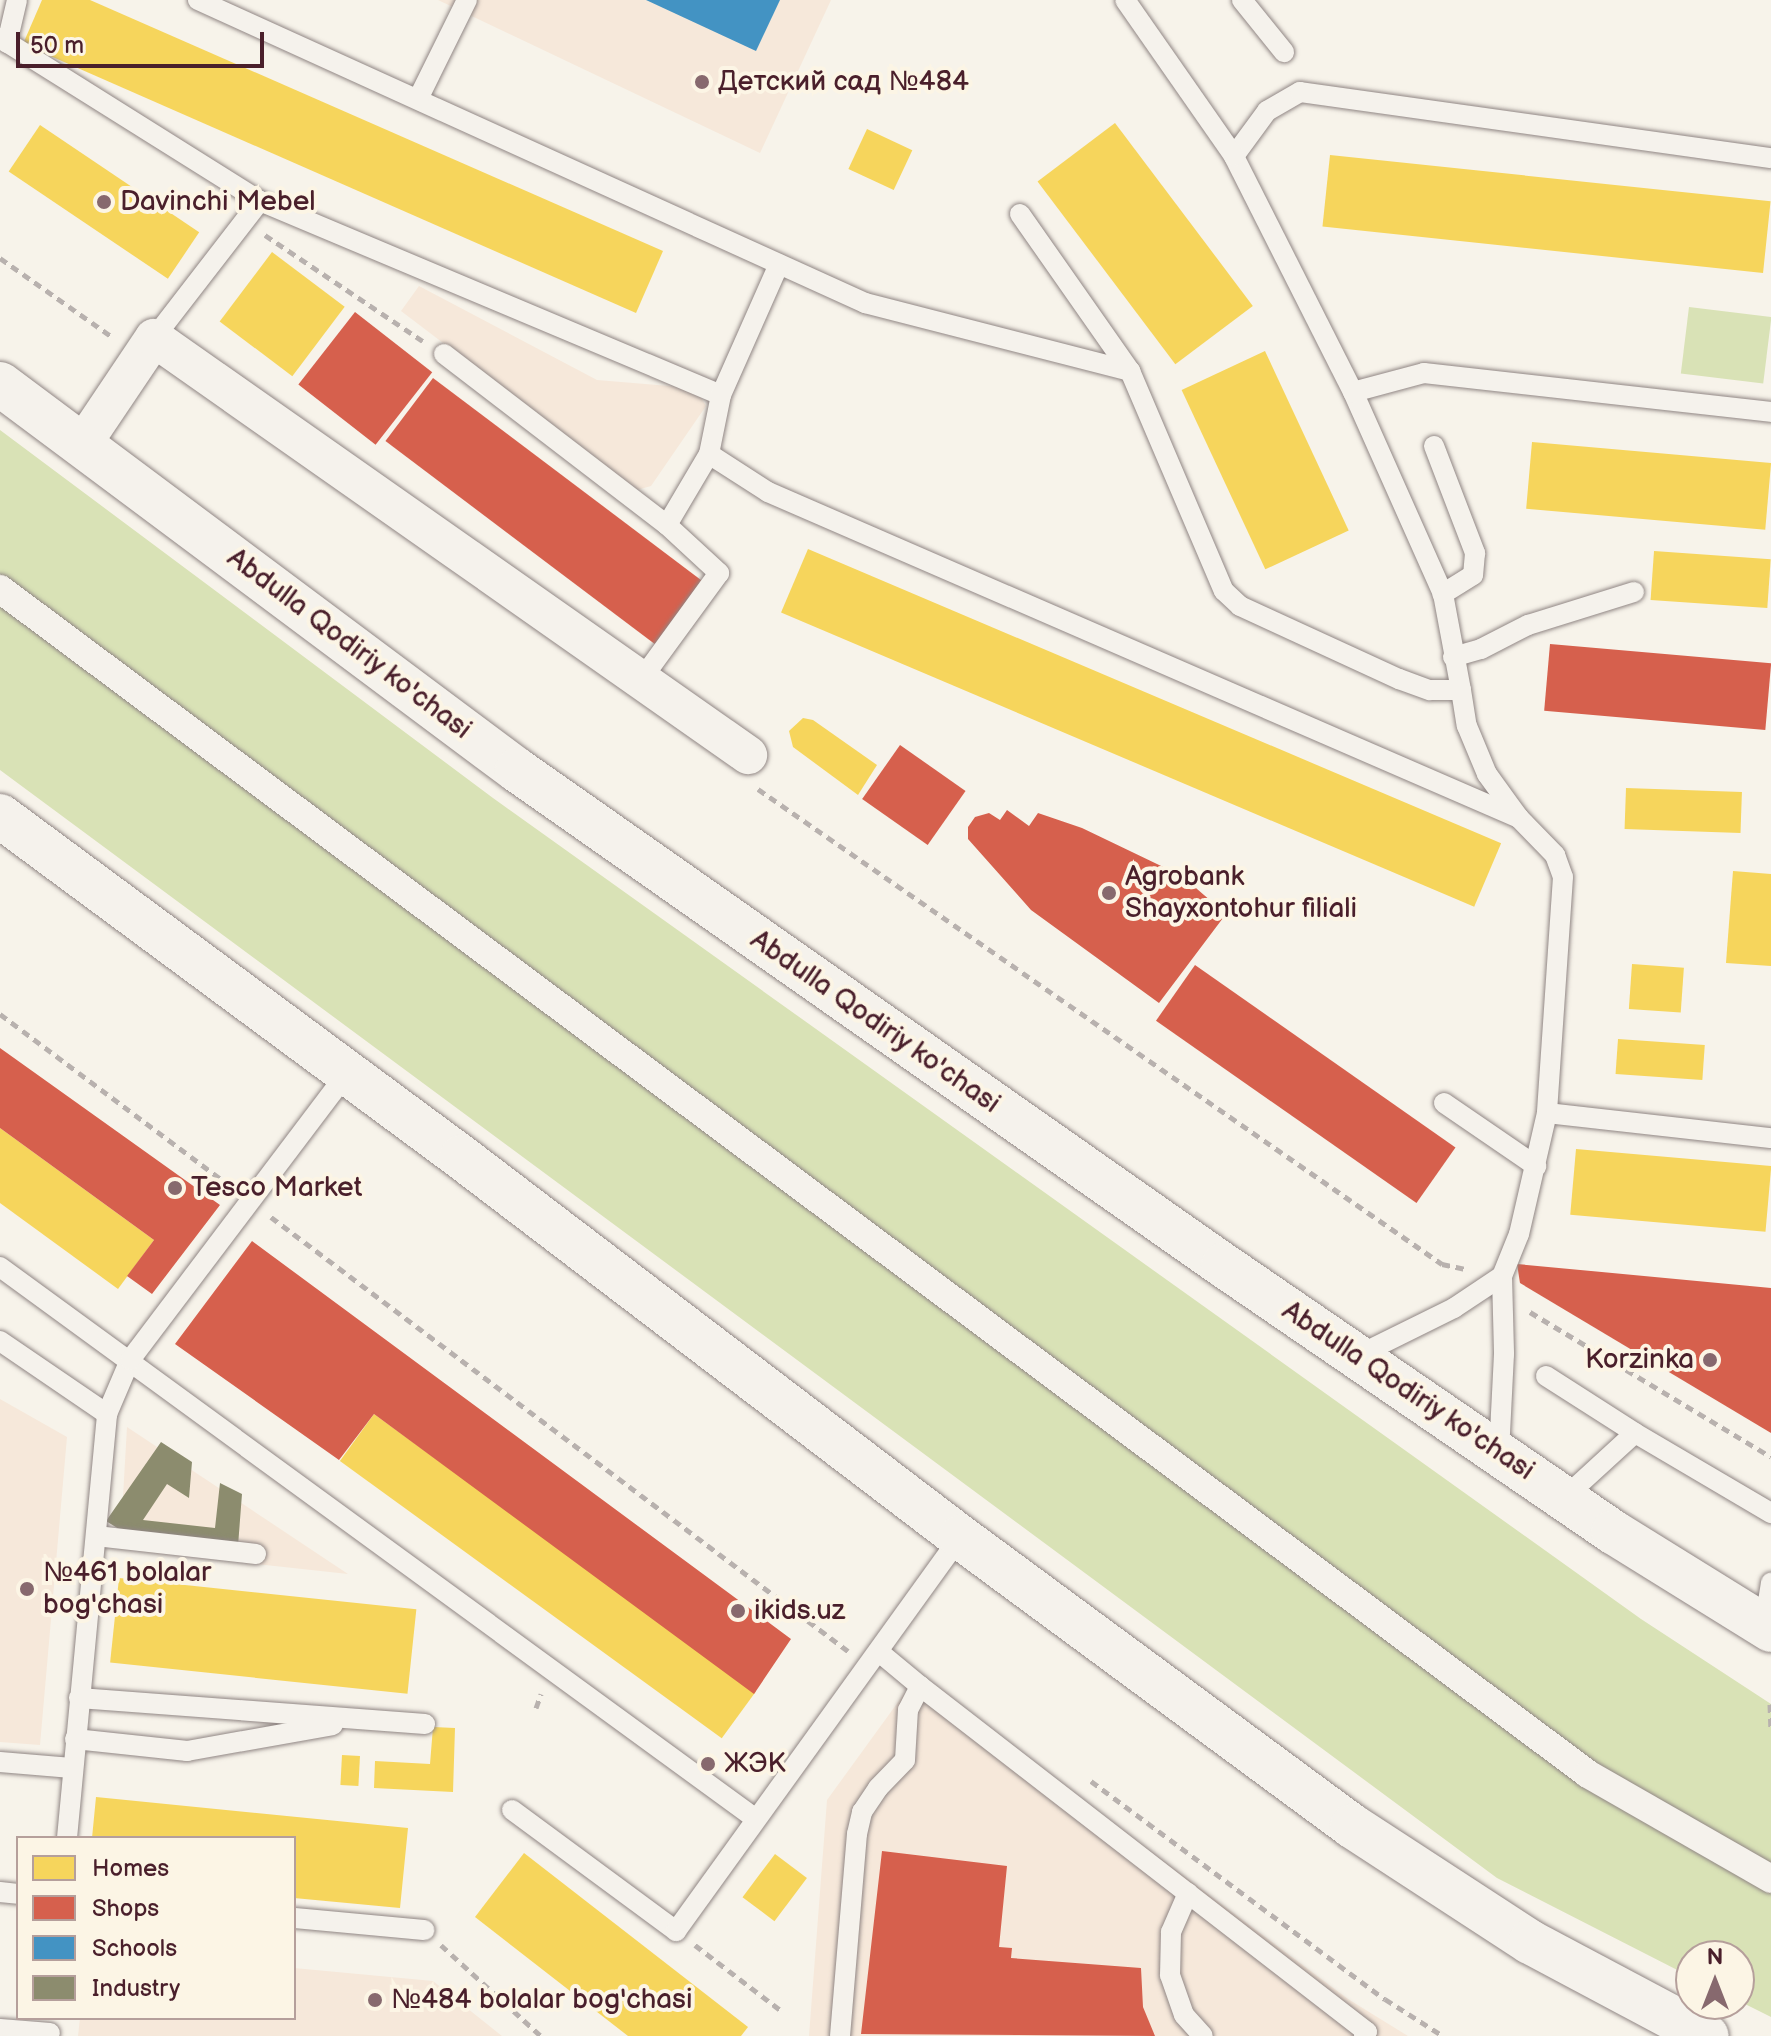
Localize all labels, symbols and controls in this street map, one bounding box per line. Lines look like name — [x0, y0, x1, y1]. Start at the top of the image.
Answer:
scale bar — [20, 16, 268, 66]
text: 50 m — [30, 31, 84, 60]
place label: Детский сад №484 — [718, 65, 969, 99]
marker: Детский сад №484 — [693, 73, 711, 91]
place label: Davinchi Mebel — [120, 185, 316, 219]
marker: Davinchi Mebel — [95, 193, 113, 211]
street label: Abdulla Qodiriy ko'chasi — [220, 541, 478, 747]
place label: Agrobank Shayxontohur filiali — [1125, 860, 1357, 926]
marker: Agrobank Shayxontohur filiali — [1100, 884, 1118, 902]
street label: Abdulla Qodiriy ko'chasi — [743, 923, 1007, 1121]
place label: Tesco Market — [191, 1171, 362, 1205]
marker: Tesco Market — [166, 1179, 184, 1197]
street label: Abdulla Qodiriy ko'chasi — [1275, 1294, 1541, 1488]
place label: Korzinka — [1585, 1343, 1694, 1377]
marker: Korzinka — [1701, 1351, 1719, 1369]
place label: №461 bolalar bog'chasi — [43, 1556, 211, 1622]
marker: №461 bolalar bog'chasi — [18, 1580, 36, 1598]
place label: ikids.uz — [754, 1594, 845, 1628]
marker: ikids.uz — [729, 1602, 747, 1620]
place label: ЖЭК — [724, 1747, 786, 1781]
marker: ЖЭК — [699, 1755, 717, 1773]
legend — [16, 1836, 296, 2020]
text: Homes — [92, 1854, 169, 1883]
text: Shops — [92, 1894, 159, 1923]
text: Schools — [92, 1934, 177, 1963]
north arrow — [1675, 1940, 1755, 2020]
text: N — [1707, 1944, 1723, 1971]
text: Industry — [92, 1974, 180, 2003]
place label: №484 bolalar bog'chasi — [391, 1983, 693, 2017]
marker: №484 bolalar bog'chasi — [366, 1991, 384, 2009]

